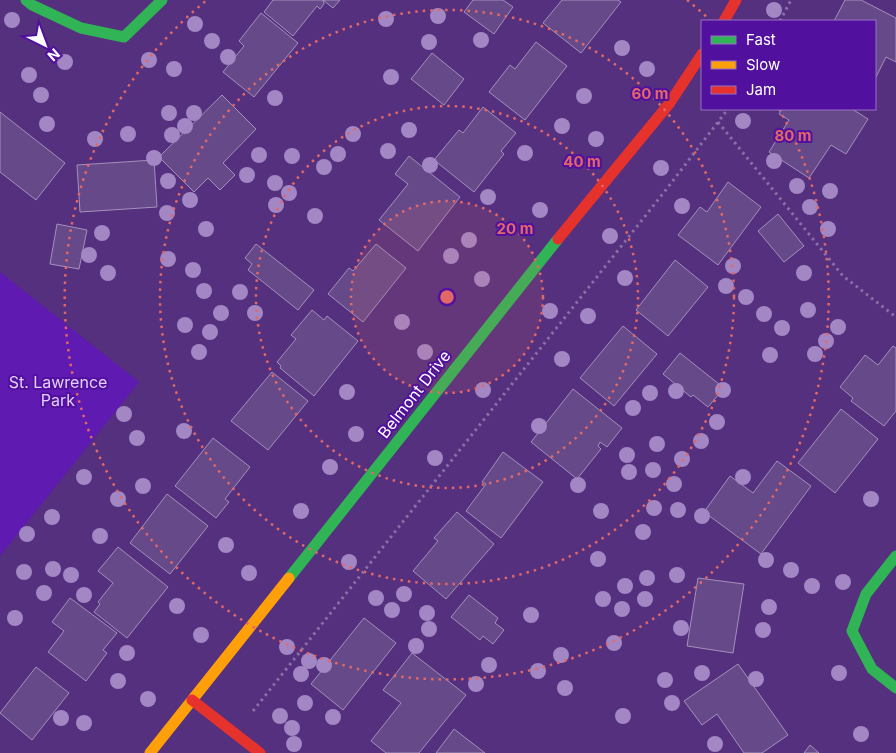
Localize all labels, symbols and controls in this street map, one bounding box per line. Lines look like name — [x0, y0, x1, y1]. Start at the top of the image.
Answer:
north arrow — [20, 20, 70, 70]
legend — [701, 20, 876, 110]
text: Fast — [746, 30, 776, 49]
text: N — [44, 45, 64, 65]
text: Slow — [746, 55, 780, 74]
text: Jam — [746, 80, 776, 99]
text: 60 m — [631, 84, 669, 103]
text: 80 m — [774, 126, 812, 145]
text: 40 m — [563, 152, 601, 171]
text: 20 m — [497, 219, 533, 238]
centre of rings — [438, 288, 456, 306]
street label: Belmont Drive — [373, 346, 455, 442]
park label: St. Lawrence Park — [9, 372, 107, 410]

